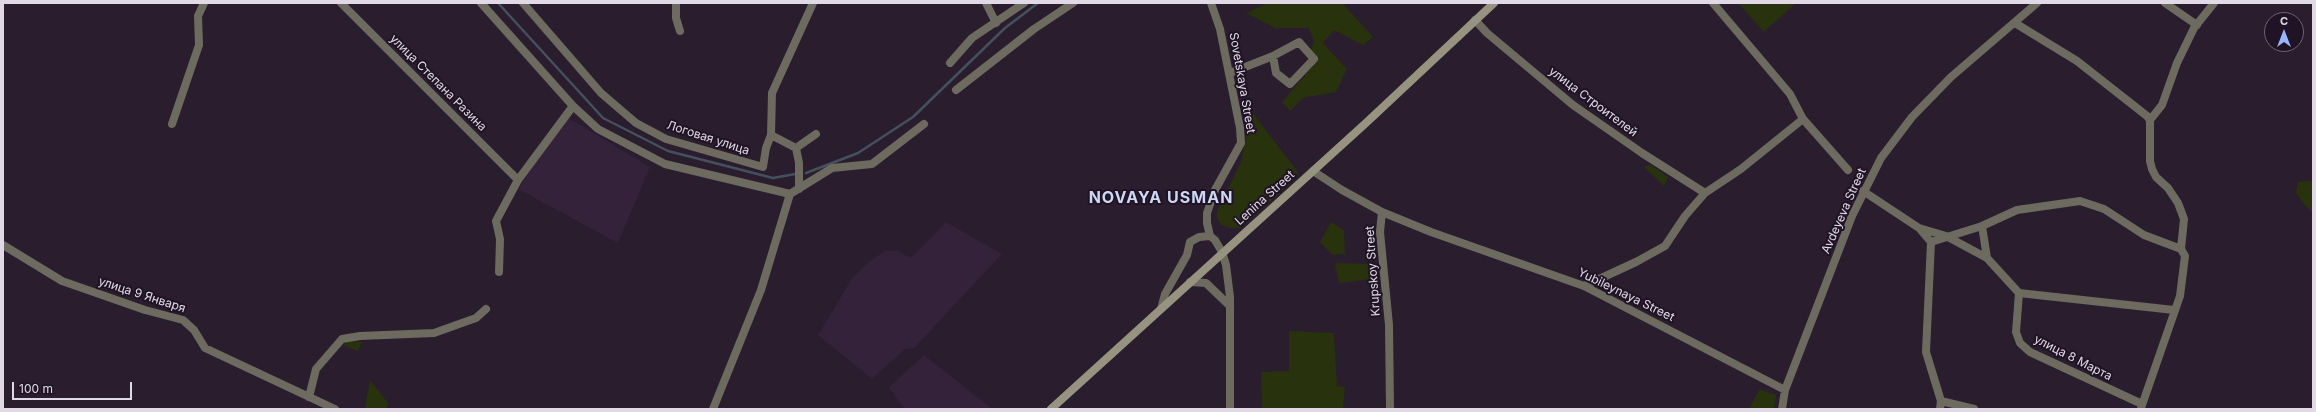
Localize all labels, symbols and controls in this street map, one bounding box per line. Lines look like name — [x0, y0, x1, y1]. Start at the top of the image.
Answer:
north arrow — [2264, 12, 2304, 52]
text: С — [2280, 14, 2288, 28]
street label: Sovetskaya Street — [1226, 31, 1258, 135]
street label: улица Степана Разина — [387, 32, 489, 134]
street label: улица Строителей — [1546, 64, 1640, 140]
street label: Логовая улица — [665, 118, 751, 158]
street label: Avdeyeva Street — [1819, 166, 1869, 256]
street label: Lenina Street — [1232, 168, 1298, 228]
district label: NOVAYA USMAN — [1089, 188, 1233, 208]
street label: Krupskoy Street — [1363, 225, 1383, 317]
street label: Yubileynaya Street — [1575, 265, 1677, 325]
street label: улица 9 Января — [97, 274, 187, 316]
street label: улица 8 Марта — [2032, 332, 2114, 384]
scale bar — [14, 374, 134, 400]
text: 100 m — [19, 381, 53, 396]

